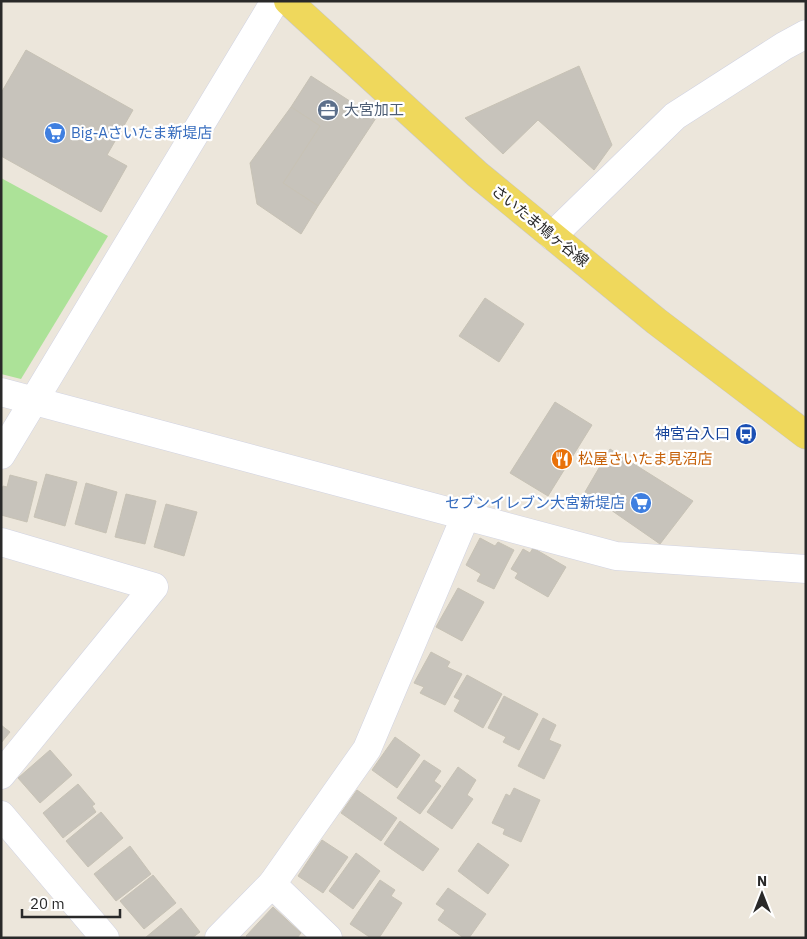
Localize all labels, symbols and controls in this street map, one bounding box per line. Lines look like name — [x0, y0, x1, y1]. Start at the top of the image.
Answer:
office icon: 大宮加工 — [316, 98, 340, 122]
place label: 大宮加工 — [344, 100, 404, 119]
supermarket icon: Big-Aさいたま新堤店 — [43, 121, 67, 145]
place label: Big-Aさいたま新堤店 — [71, 123, 212, 142]
street label: さいたま鳩ヶ谷線 — [488, 181, 593, 271]
bus stop icon: 神宮台入口 — [734, 422, 758, 446]
place label: 神宮台入口 — [655, 424, 730, 443]
restaurant icon: 松屋さいたま見沼店 — [550, 447, 574, 471]
place label: 松屋さいたま見沼店 — [578, 449, 713, 468]
supermarket icon: セブンイレブン大宮新堤店 — [629, 491, 653, 515]
place label: セブンイレブン大宮新堤店 — [445, 493, 625, 512]
north arrow — [737, 869, 787, 919]
text: N — [757, 872, 767, 890]
scale bar — [22, 886, 120, 918]
text: 20 m — [30, 894, 65, 913]

